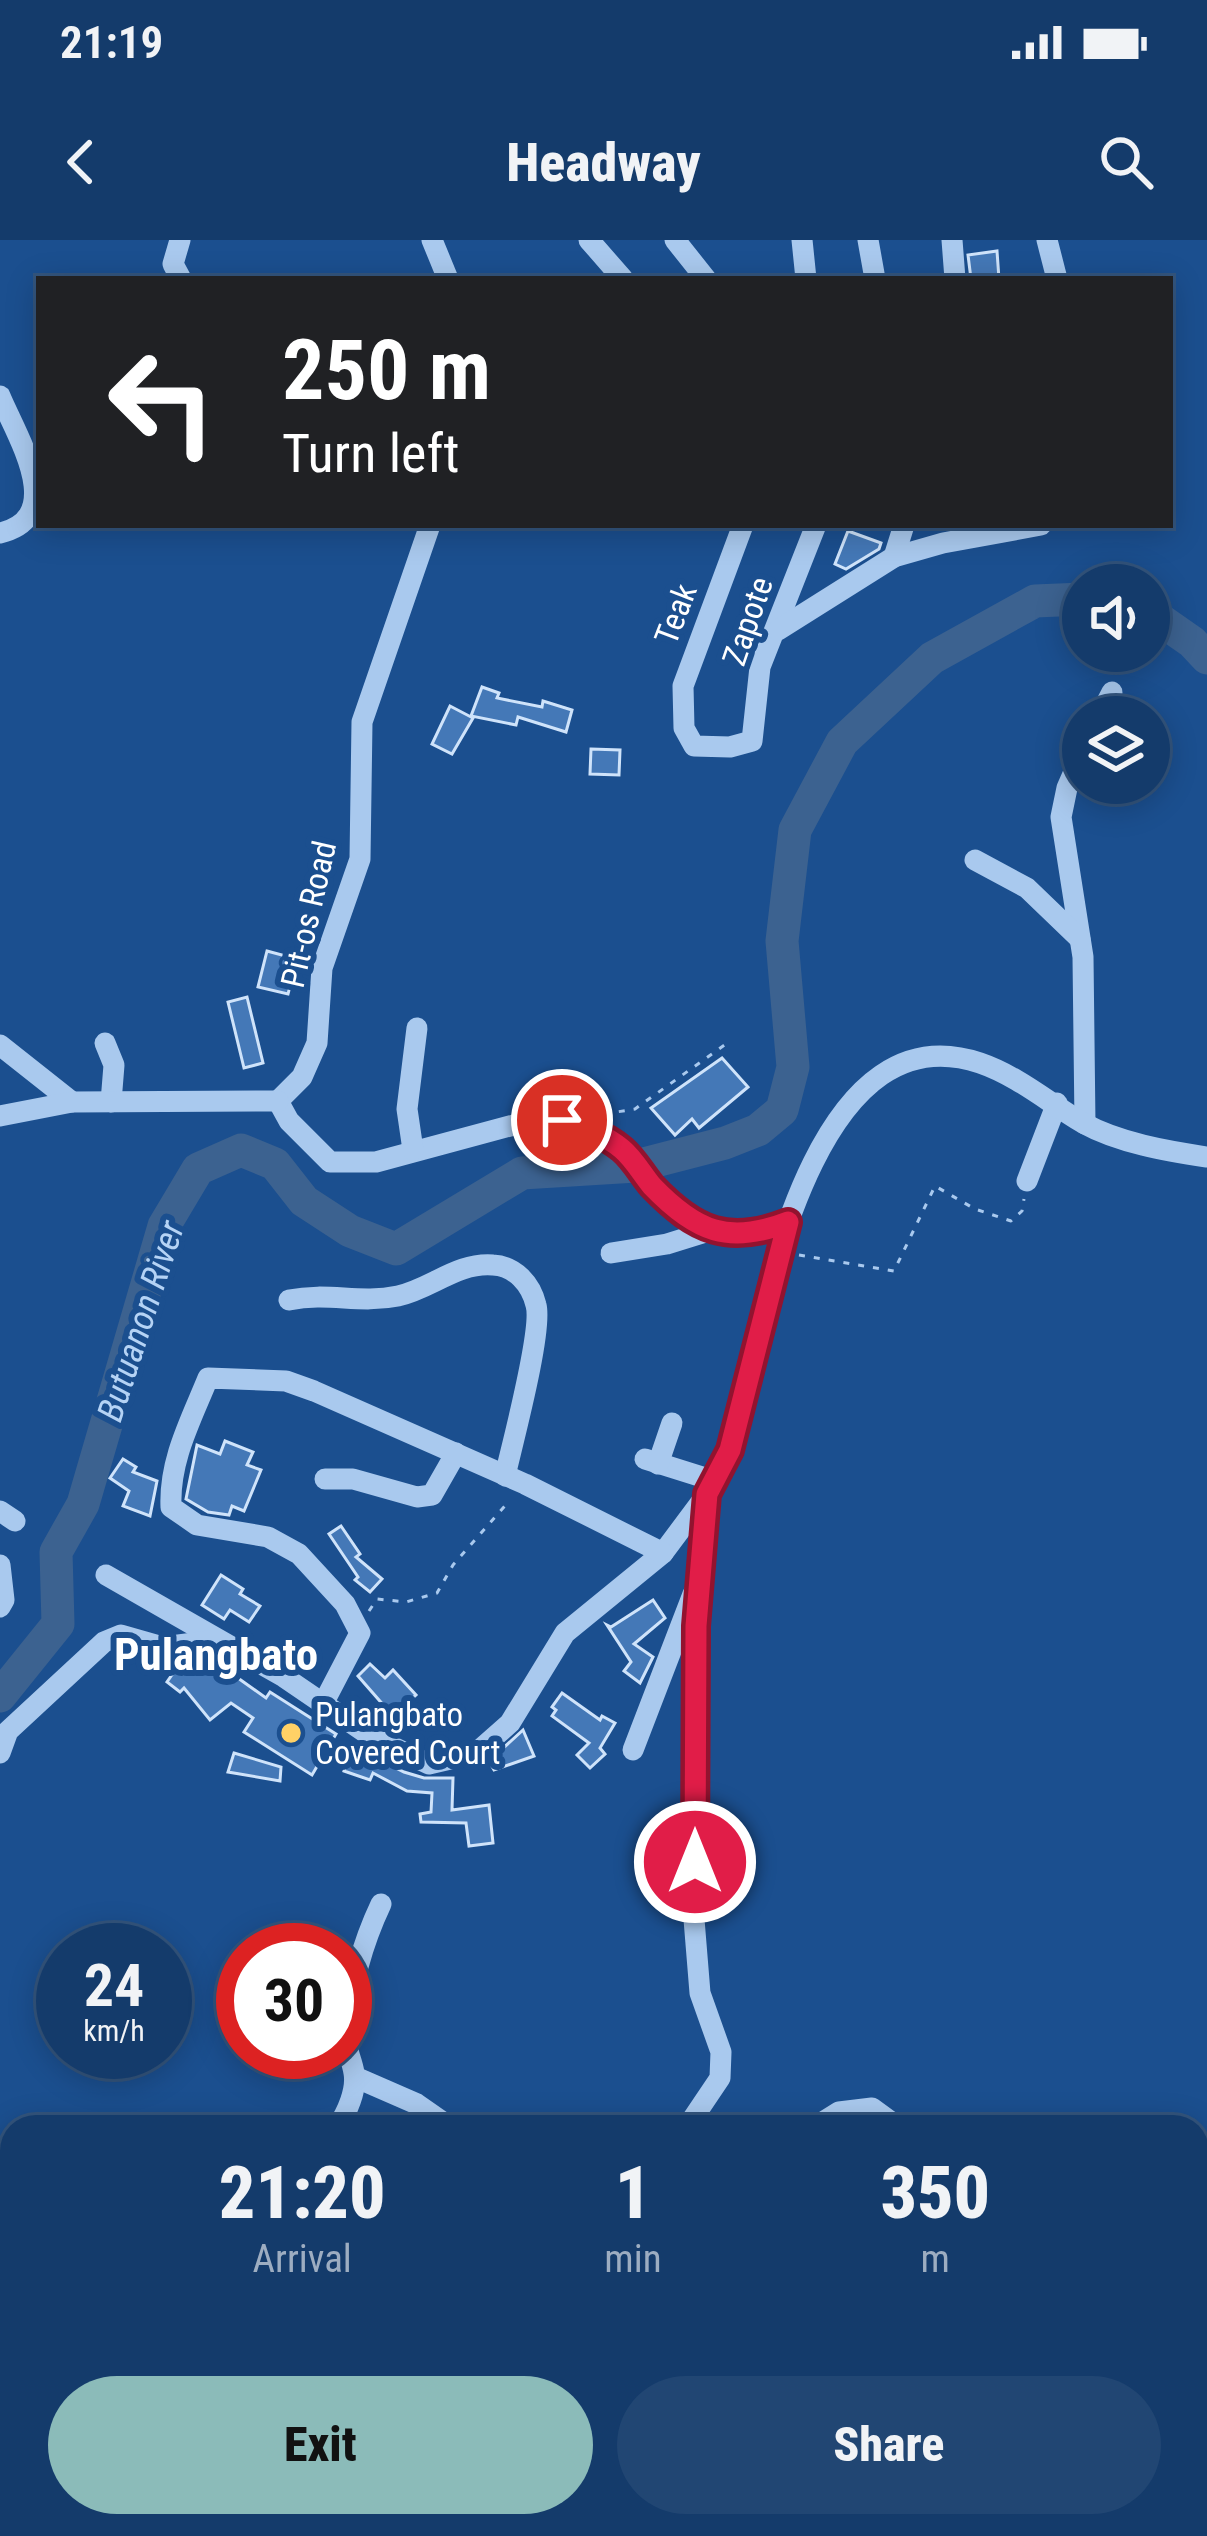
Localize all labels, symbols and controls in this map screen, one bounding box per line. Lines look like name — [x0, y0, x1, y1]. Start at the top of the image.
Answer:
text: 21:19 — [60, 16, 163, 69]
icon: back — [48, 129, 114, 195]
icon: search — [1093, 129, 1159, 195]
text: Headway — [506, 131, 701, 194]
text: 250 m — [282, 321, 491, 420]
icon: left — [84, 324, 240, 480]
text: Turn left — [282, 422, 459, 485]
map controls — [1062, 564, 1170, 804]
button: sound — [1062, 564, 1170, 672]
street label: Zapote — [714, 572, 781, 671]
street label: Teak — [646, 578, 705, 650]
button: layers — [1062, 696, 1170, 804]
street label: Pit-os Road — [273, 837, 344, 991]
pin — [511, 1069, 613, 1171]
icon: arrive — [529, 1087, 595, 1153]
water label: Butuanon River — [89, 1215, 193, 1427]
district label: Pulangbato — [114, 1628, 318, 1681]
place label: Pulangbato Covered Court — [315, 1695, 500, 1772]
marker: Pulangbato Covered Court — [278, 1720, 304, 1746]
position arrow — [632, 1799, 758, 1925]
speed limit sign: 30 — [216, 1923, 372, 2079]
text: 24 — [84, 1950, 144, 2021]
text: km/h — [83, 2013, 145, 2048]
text: 21:20 — [219, 2151, 386, 2236]
text: 1 — [615, 2151, 651, 2236]
text: 350 — [880, 2151, 990, 2236]
text: Arrival — [253, 2236, 352, 2282]
text: min — [604, 2236, 662, 2282]
text: m — [921, 2236, 950, 2282]
button: Exit — [48, 2376, 593, 2514]
button: Share — [617, 2376, 1161, 2514]

